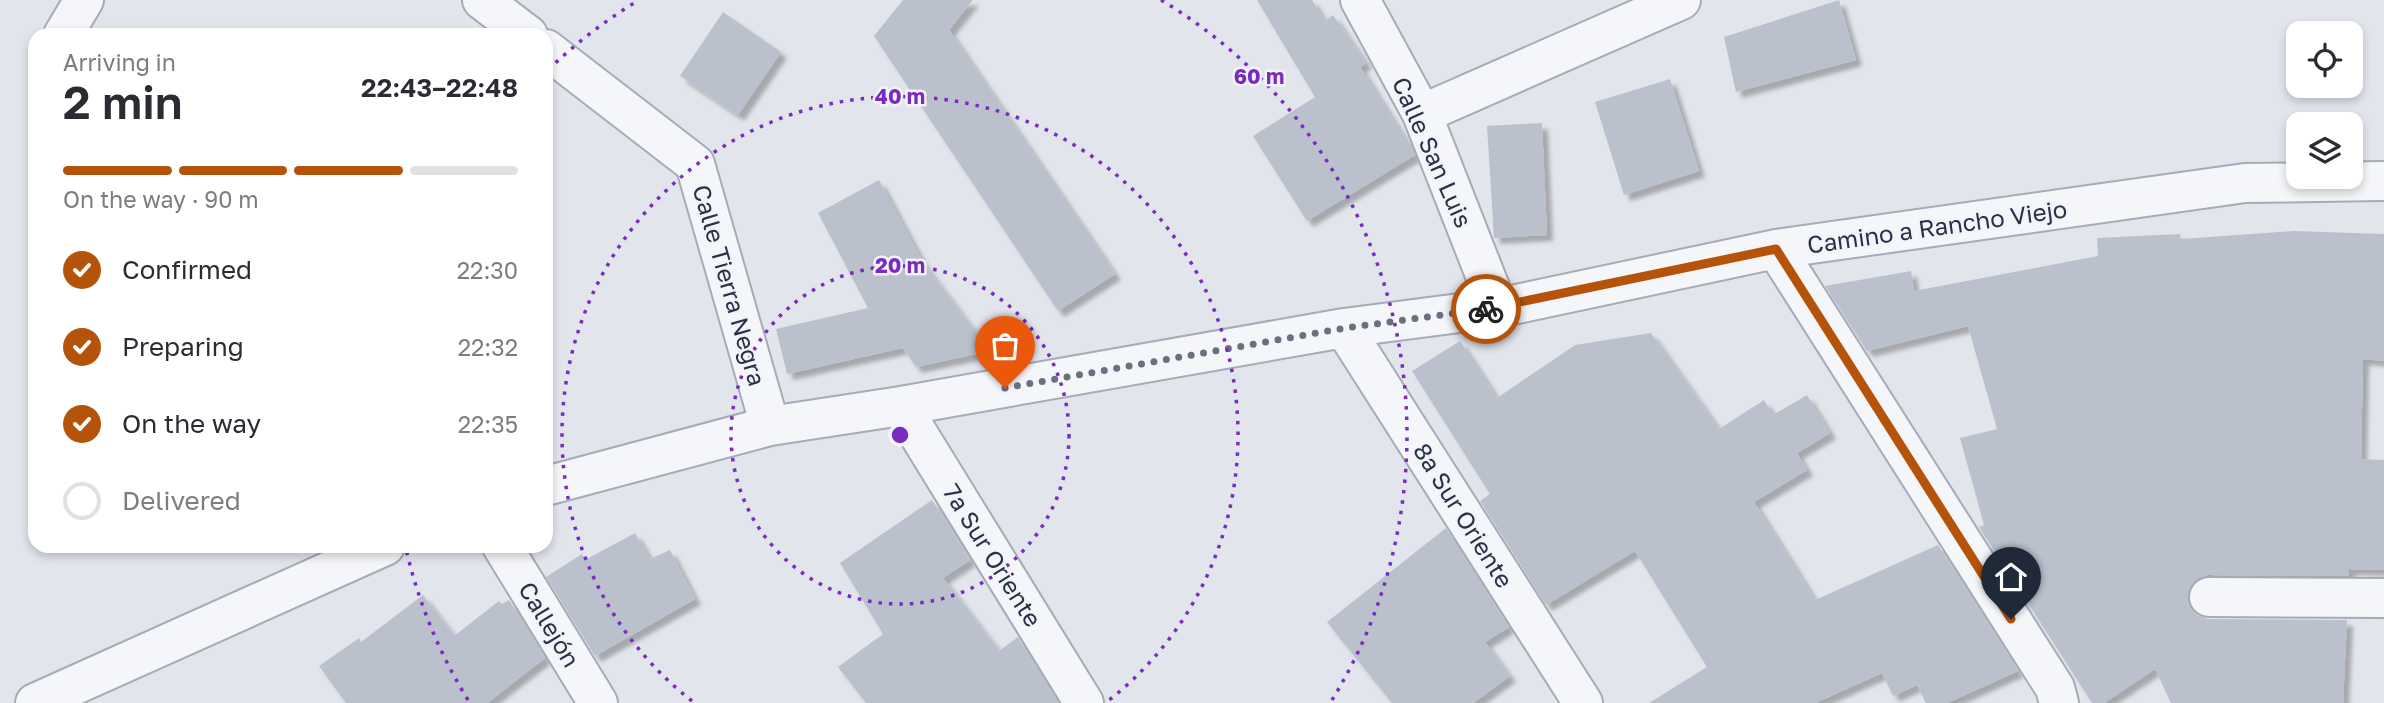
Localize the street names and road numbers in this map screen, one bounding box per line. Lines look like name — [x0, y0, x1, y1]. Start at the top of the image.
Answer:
street label: Calle San Luis — [1387, 72, 1479, 232]
street label: Calle Tierra Negra — [687, 181, 773, 389]
street label: Camino a Rancho Viejo — [1805, 193, 2069, 259]
street label: 8a Sur Oriente — [1408, 437, 1520, 593]
street label: 7a Sur Oriente — [938, 478, 1048, 632]
street label: Callejón — [513, 576, 587, 672]

